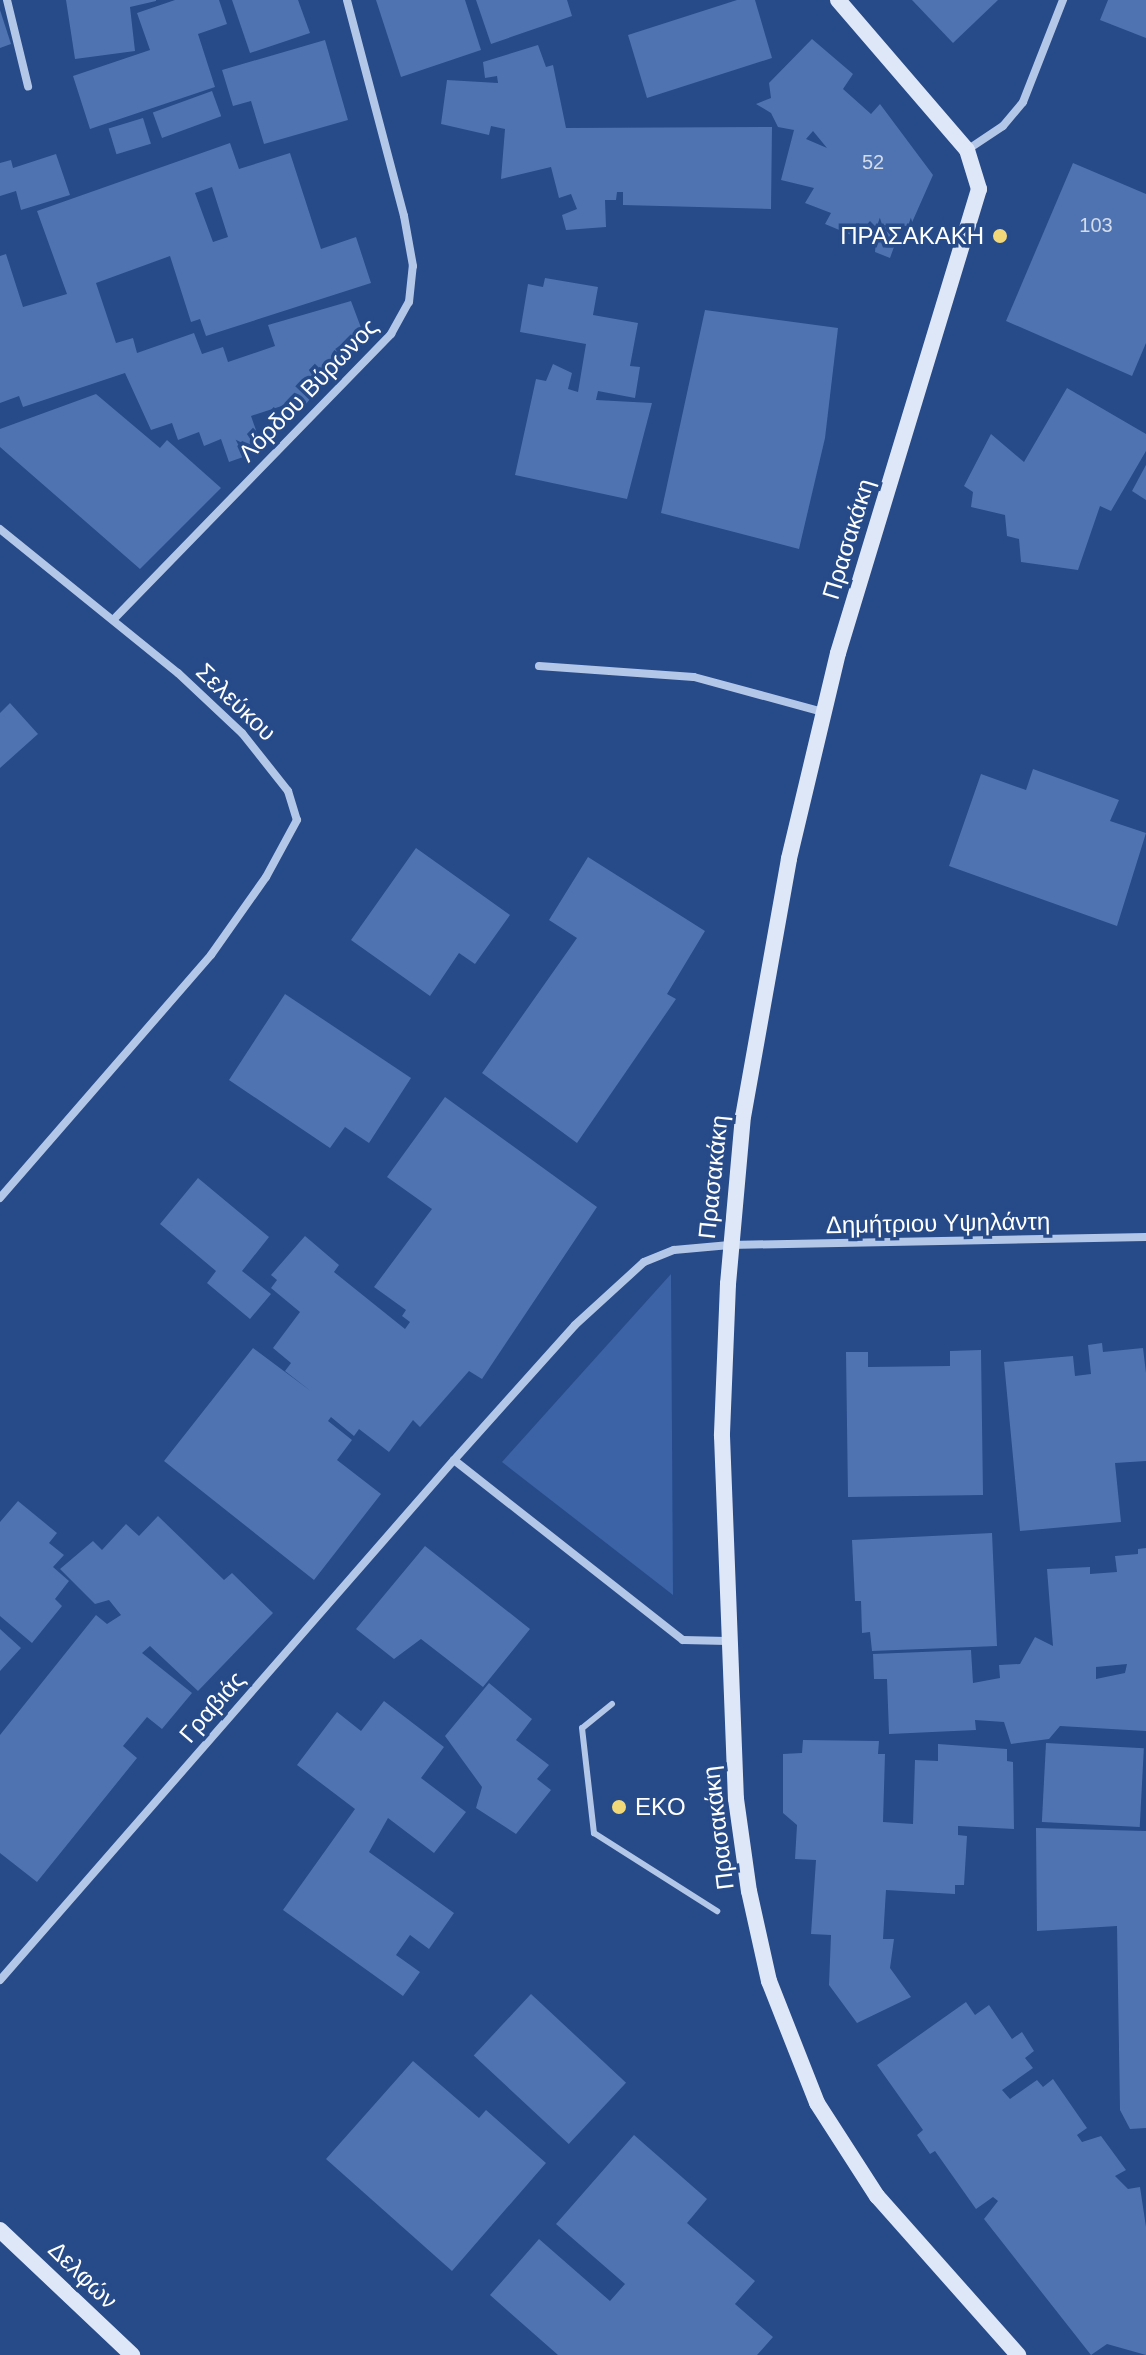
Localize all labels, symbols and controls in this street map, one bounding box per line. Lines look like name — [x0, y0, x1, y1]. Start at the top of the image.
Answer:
house number: 52 — [862, 150, 884, 174]
house number: 103 — [1079, 213, 1113, 237]
place label: ΠΡΑΣΑΚΑΚΗ — [840, 222, 984, 250]
marker: ΠΡΑΣΑΚΑΚΗ — [991, 227, 1009, 245]
street label: Λόρδου Βύρωνος — [232, 312, 384, 468]
street label: Πρασακάκη — [816, 475, 880, 603]
street label: Σελεύκου — [190, 657, 282, 747]
street label: Πρασακάκη — [692, 1114, 734, 1240]
street label: Δημήτριου Υψηλάντη — [825, 1207, 1051, 1239]
street label: Γραβιάς — [173, 1665, 251, 1749]
street label: Πρασακάκη — [696, 1764, 740, 1892]
place label: EKO — [635, 1793, 686, 1821]
marker: EKO — [610, 1798, 628, 1816]
street label: Δελφών — [43, 2235, 123, 2315]

